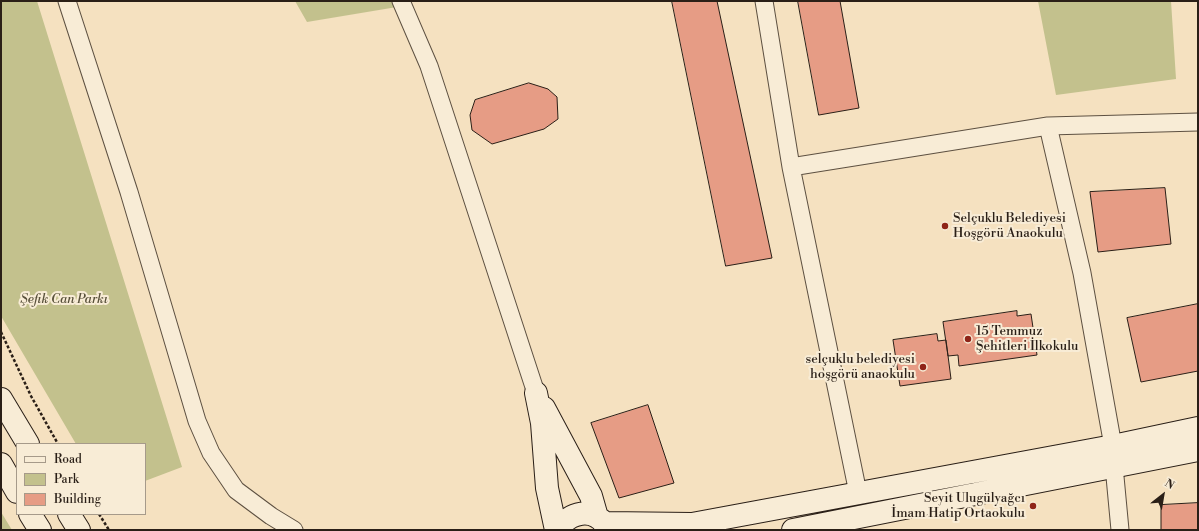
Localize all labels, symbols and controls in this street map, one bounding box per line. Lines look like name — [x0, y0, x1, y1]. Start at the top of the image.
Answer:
place label: Selçuklu Belediyesi Hoşgörü Anaokulu — [953, 211, 1066, 242]
marker: Selçuklu Belediyesi Hoşgörü Anaokulu — [940, 221, 950, 231]
park label: Şefik Can Parkı — [20, 292, 108, 308]
place label: 15 Temmuz Şehitleri İlkokulu — [976, 324, 1078, 355]
marker: 15 Temmuz Şehitleri İlkokulu — [963, 334, 973, 344]
place label: selçuklu belediyesi hoşgörü anaokulu — [805, 352, 915, 383]
marker: selçuklu belediyesi hoşgörü anaokulu — [918, 362, 928, 372]
legend — [16, 443, 146, 515]
text: Road — [54, 452, 82, 467]
text: Park — [54, 472, 79, 487]
north arrow — [1143, 475, 1183, 515]
text: N — [1162, 476, 1177, 493]
place label: Seyit Ulugülyağcı İmam Hatip Ortaokulu — [891, 491, 1025, 522]
text: Building — [54, 492, 101, 507]
marker: Seyit Ulugülyağcı İmam Hatip Ortaokulu — [1028, 501, 1038, 511]

